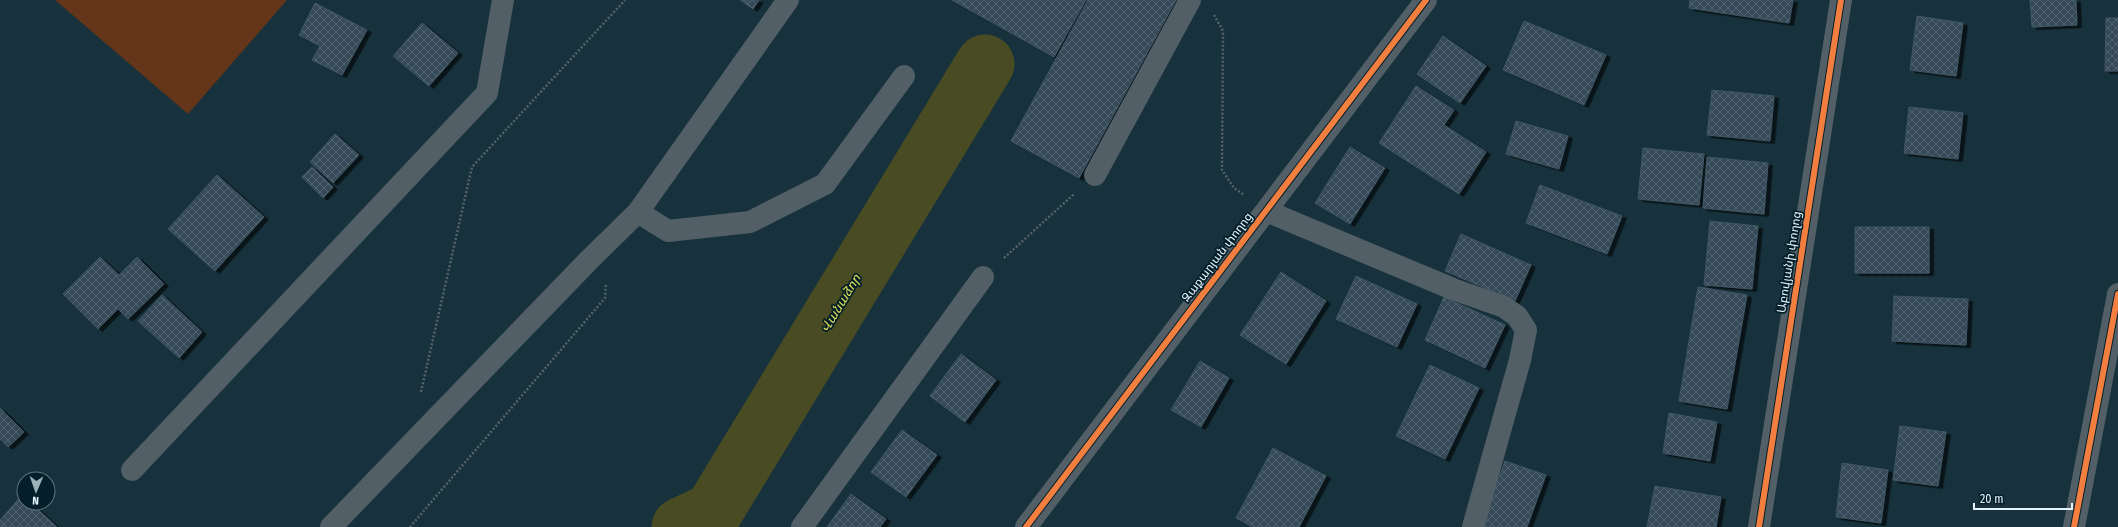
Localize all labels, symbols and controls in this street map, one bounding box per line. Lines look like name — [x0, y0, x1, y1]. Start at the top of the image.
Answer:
street label: Զաքարյան փողոց — [1179, 210, 1255, 304]
street label: Աբովյանի փողոց — [1774, 210, 1804, 314]
water label: Վանաձոր — [817, 271, 865, 336]
north arrow — [16, 471, 56, 511]
scale bar — [1974, 485, 2072, 511]
text: 20 m — [1980, 492, 2004, 506]
text: N — [32, 494, 39, 507]

